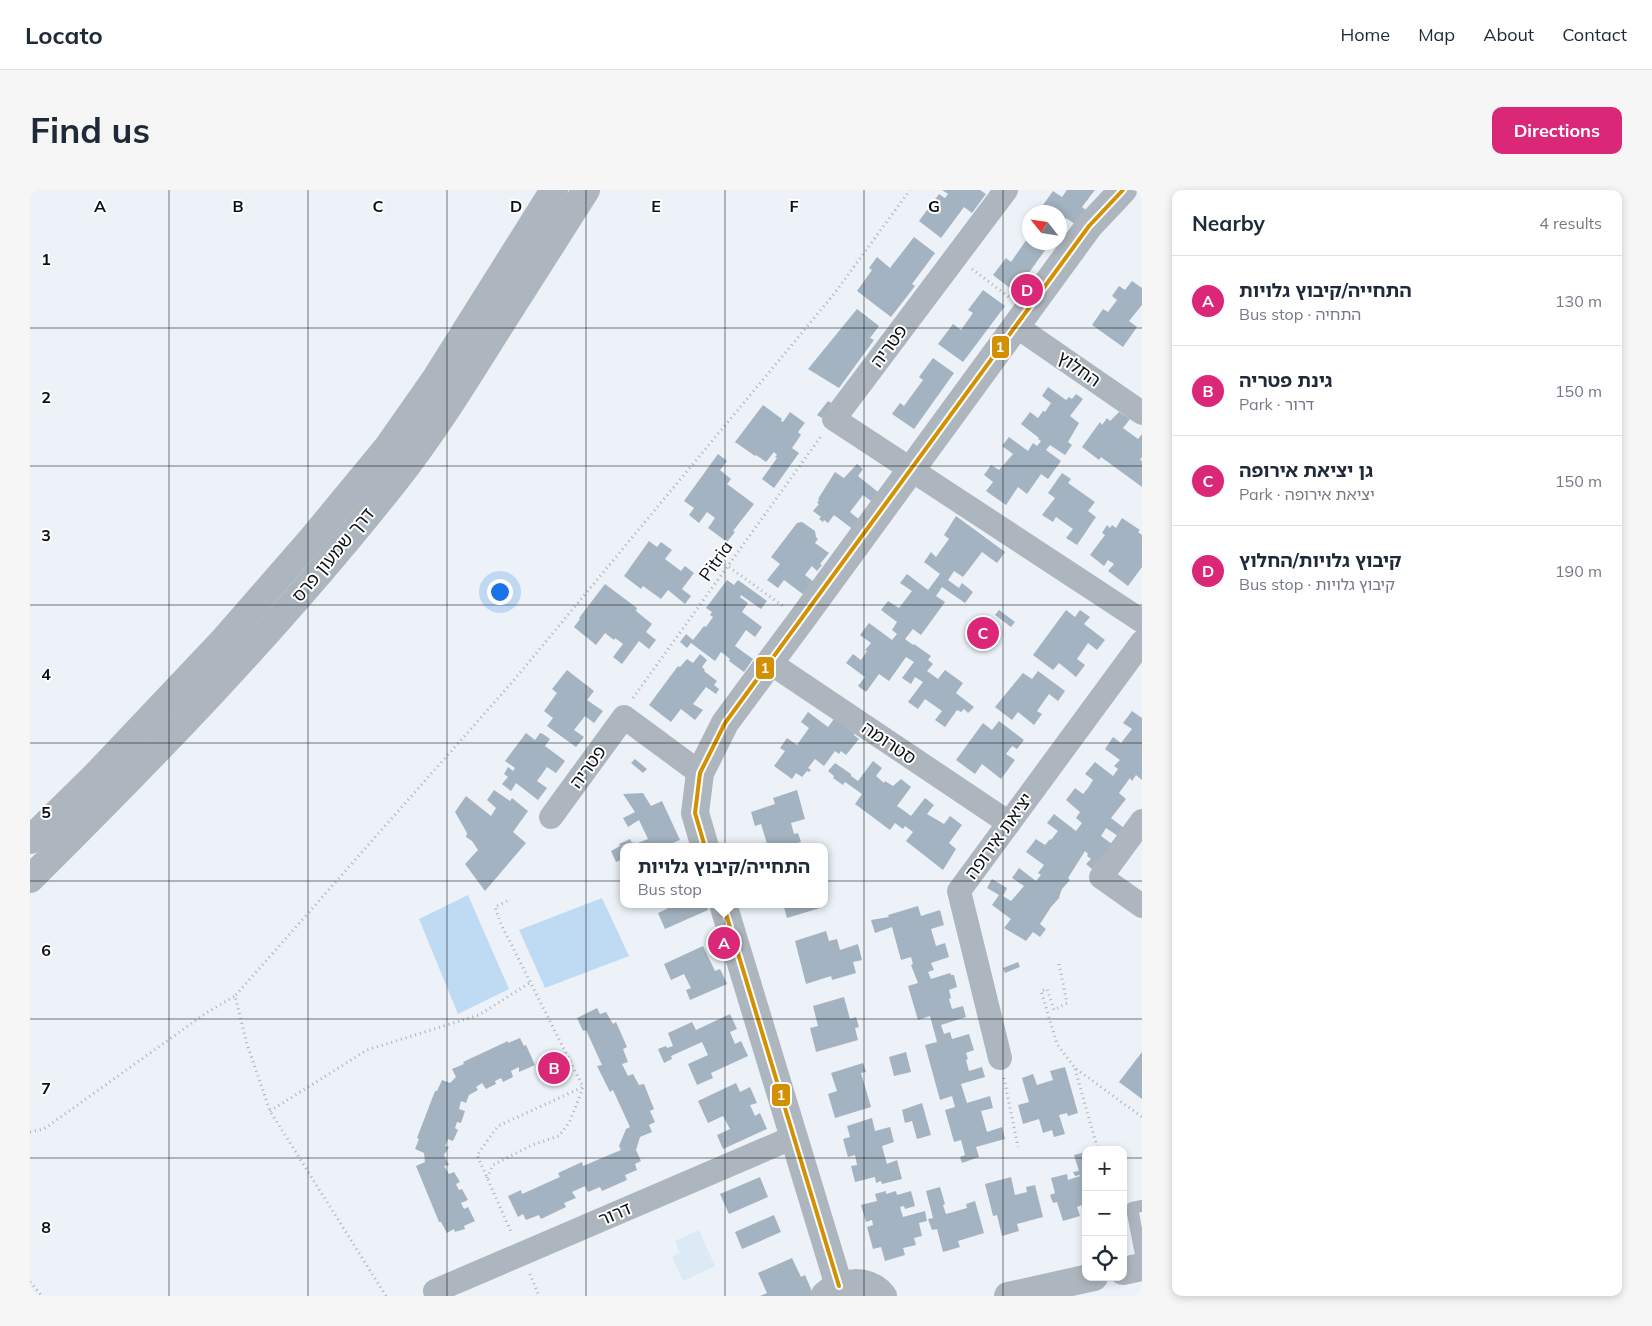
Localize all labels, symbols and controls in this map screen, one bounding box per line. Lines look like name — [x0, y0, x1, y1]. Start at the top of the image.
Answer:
text: Locato — [25, 20, 103, 50]
text: Home — [1340, 23, 1390, 46]
text: Map — [1418, 23, 1455, 46]
text: About — [1483, 23, 1534, 46]
text: Contact — [1562, 23, 1627, 46]
button: Directions — [1492, 107, 1622, 154]
text: Find us — [30, 108, 150, 152]
text: A — [94, 196, 106, 216]
text: B — [232, 196, 244, 216]
text: C — [373, 196, 384, 216]
text: D — [510, 196, 522, 216]
text: E — [651, 196, 661, 216]
text: F — [789, 196, 799, 216]
text: G — [928, 196, 940, 216]
north arrow — [1022, 205, 1067, 250]
text: Nearby — [1192, 210, 1265, 236]
text: 4 results — [1539, 213, 1602, 233]
text: 1 — [41, 249, 51, 269]
pin: D — [1011, 271, 1043, 309]
text: התחייה/קיבוץ גלויות — [1239, 278, 1412, 302]
text: A — [1202, 291, 1214, 311]
text: 130 m — [1555, 291, 1602, 311]
text: Bus stop · התחיה — [1239, 304, 1361, 324]
street label: פטריה — [865, 320, 912, 372]
line badge: 1 — [991, 335, 1010, 359]
text: 1 — [996, 338, 1004, 356]
street label: החלוץ — [1053, 346, 1105, 392]
text: גינת פטריה — [1239, 368, 1332, 392]
text: B — [1202, 381, 1214, 401]
text: 150 m — [1555, 381, 1602, 401]
text: 2 — [41, 387, 51, 407]
text: Park · דרור — [1239, 394, 1314, 414]
text: גן יציאת אירופה — [1239, 458, 1373, 482]
text: C — [1203, 471, 1213, 491]
text: 150 m — [1555, 471, 1602, 491]
text: Park · יציאת אירופה — [1239, 484, 1375, 504]
street label: דרך שמעון פרס — [286, 503, 379, 607]
text: 3 — [41, 525, 51, 545]
street label: Pitria — [694, 536, 738, 585]
text: קיבוץ גלויות/החלוץ — [1239, 548, 1401, 572]
text: D — [1202, 561, 1214, 581]
text: 190 m — [1555, 561, 1602, 581]
text: Bus stop · קיבוץ גלויות — [1239, 574, 1395, 594]
your location — [487, 579, 513, 605]
pin: C — [967, 614, 999, 652]
line badge: 1 — [755, 656, 775, 680]
text: 1 — [761, 659, 769, 677]
text: 4 — [41, 664, 51, 684]
street label: סטרומה — [858, 716, 921, 769]
street label: פטריה — [564, 741, 611, 793]
street label: יציאת אירופה — [960, 788, 1038, 883]
text: 5 — [41, 802, 51, 822]
popup — [620, 843, 828, 908]
text: התחייה/קיבוץ גלויות — [638, 854, 810, 878]
text: Bus stop — [638, 879, 702, 899]
pin: A — [708, 924, 740, 962]
text: 6 — [41, 940, 51, 960]
pin: B — [538, 1049, 570, 1087]
text: 7 — [41, 1078, 51, 1098]
line badge: 1 — [771, 1083, 791, 1107]
text: 1 — [777, 1086, 785, 1104]
map controls — [1082, 1146, 1127, 1281]
button: + — [1082, 1146, 1127, 1191]
button: − — [1082, 1191, 1127, 1236]
street label: דרור — [595, 1196, 635, 1231]
text: 8 — [41, 1217, 51, 1237]
button: locate — [1082, 1236, 1127, 1281]

